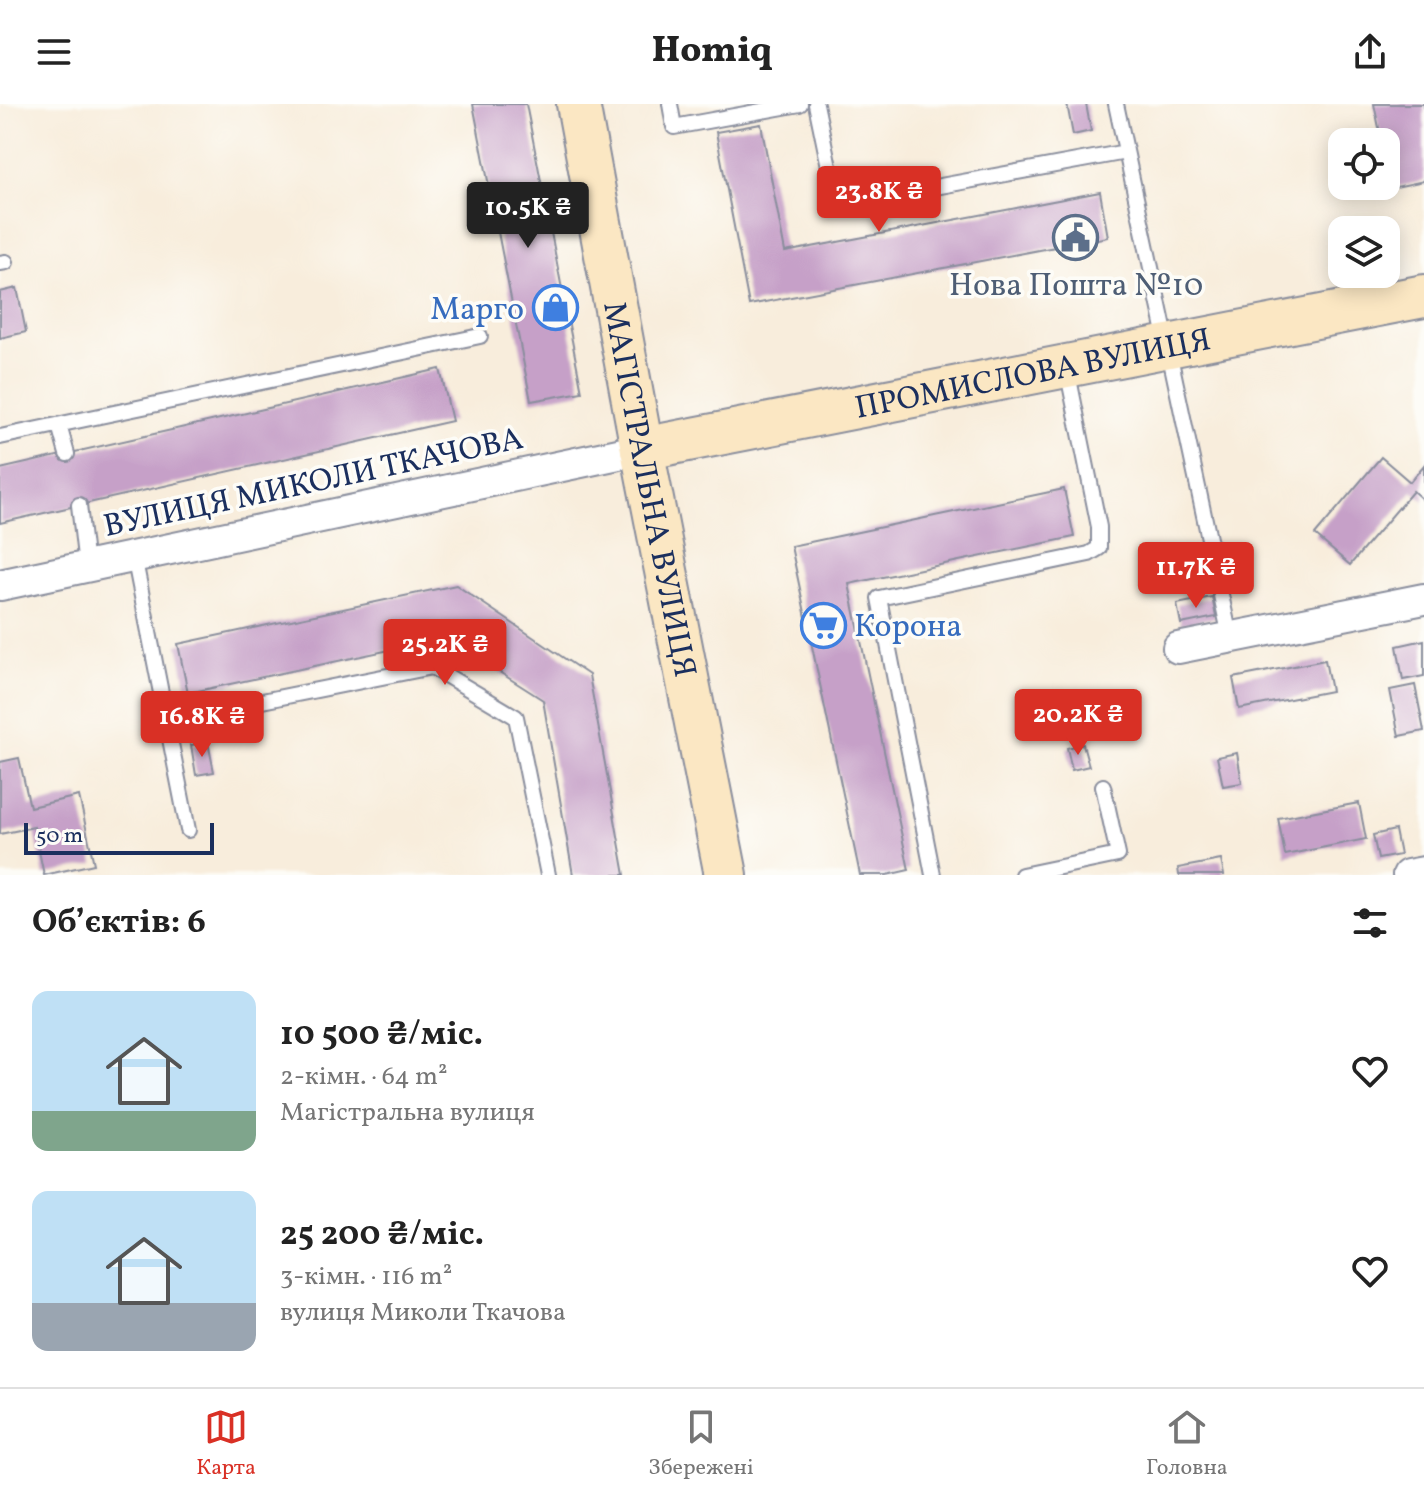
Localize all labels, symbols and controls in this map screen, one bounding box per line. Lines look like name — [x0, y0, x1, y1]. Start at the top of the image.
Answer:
text: Homiq — [652, 27, 772, 77]
icon: menu — [32, 30, 76, 74]
icon: share — [1348, 30, 1392, 74]
map controls — [1328, 128, 1400, 288]
button: locate — [1328, 128, 1400, 200]
pin: 23.8K ₴ — [805, 166, 953, 234]
text: 23.8K ₴ — [835, 174, 923, 210]
pin: 10.5K ₴ — [454, 182, 602, 250]
text: 10.5K ₴ — [485, 190, 571, 226]
public building icon: Нова Пошта №10 — [1052, 213, 1100, 261]
button: layers — [1328, 216, 1400, 288]
place label: Нова Пошта №10 — [949, 265, 1203, 309]
shop icon: Марго — [531, 284, 579, 332]
place label: Марго — [430, 289, 524, 333]
street label: МАГІСТРАЛЬНА ВУЛИЦЯ — [590, 298, 706, 681]
street label: ПРОМИСЛОВА ВУЛИЦЯ — [851, 319, 1215, 432]
street label: ВУЛИЦЯ МИКОЛИ ТКАЧОВА — [100, 418, 527, 550]
pin: 11.7K ₴ — [1122, 542, 1270, 610]
text: 11.7K ₴ — [1156, 550, 1236, 586]
supermarket icon: Корона — [799, 601, 847, 649]
place label: Корона — [854, 606, 962, 650]
pin: 25.2K ₴ — [371, 619, 519, 687]
text: 25.2K ₴ — [401, 627, 489, 663]
pin: 20.2K ₴ — [1004, 689, 1152, 757]
pin: 16.8K ₴ — [128, 691, 276, 759]
text: 20.2K ₴ — [1033, 697, 1123, 733]
text: 16.8K ₴ — [159, 699, 245, 735]
scale bar — [24, 819, 214, 855]
text: 50 m — [36, 821, 83, 852]
text: Об’єктів: 6 — [32, 900, 206, 947]
icon: filters — [1348, 901, 1392, 945]
text: 10 500 ₴/міс. — [280, 1012, 483, 1059]
icon: home — [96, 1023, 192, 1119]
icon: heart — [1348, 1049, 1392, 1093]
text: 2-кімн. · 64 m² — [280, 1059, 448, 1095]
text: Магістральна вулиця — [280, 1095, 535, 1131]
text: 25 200 ₴/міс. — [280, 1212, 484, 1259]
icon: home — [96, 1223, 192, 1319]
icon: heart — [1348, 1249, 1392, 1293]
text: 3-кімн. · 116 m² — [280, 1259, 452, 1295]
text: вулиця Миколи Ткачова — [280, 1295, 566, 1331]
tab: Карта — [196, 1405, 256, 1484]
tab: Збережені — [648, 1405, 754, 1484]
tab: Головна — [1146, 1405, 1228, 1484]

